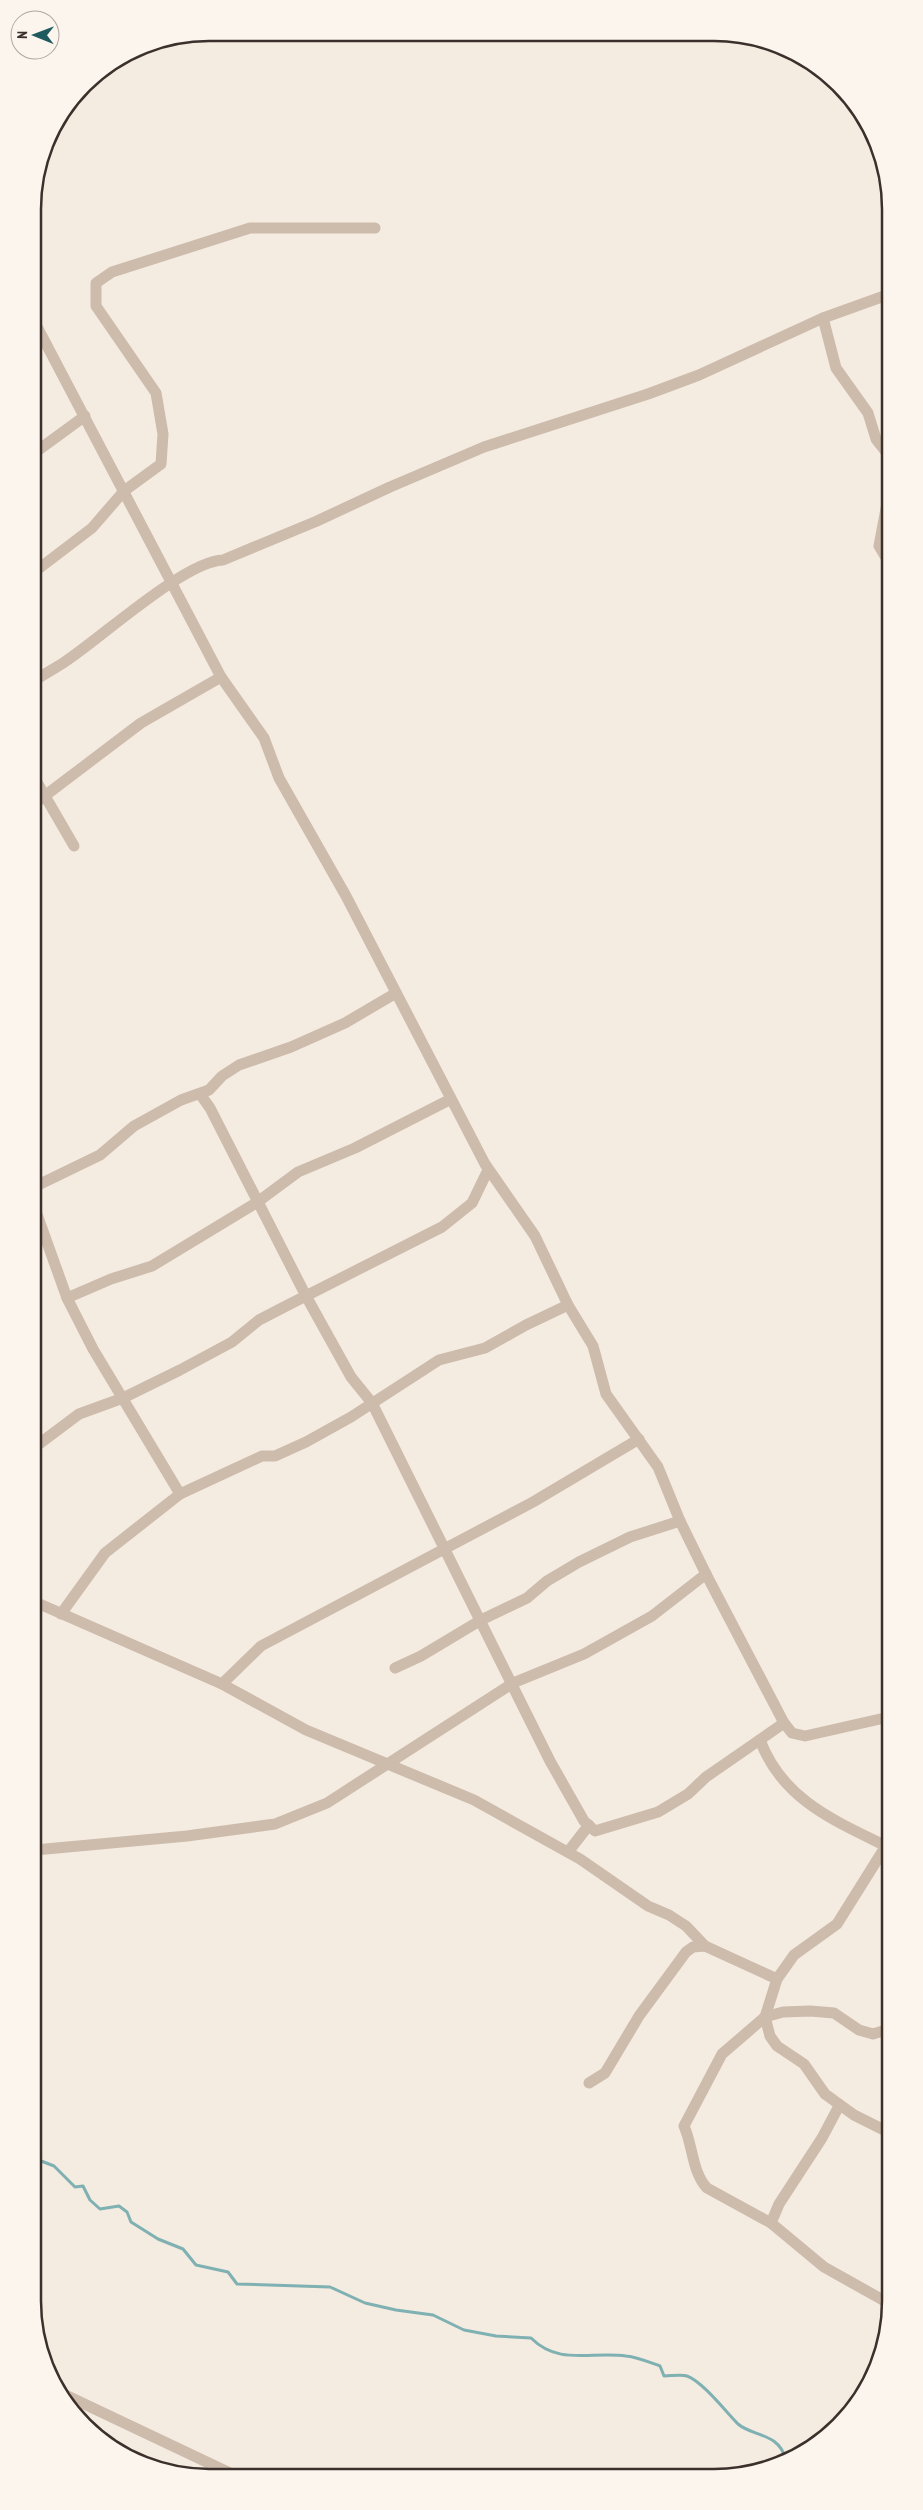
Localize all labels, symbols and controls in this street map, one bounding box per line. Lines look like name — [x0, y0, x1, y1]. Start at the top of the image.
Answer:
north arrow — [10, 10, 60, 60]
text: N — [13, 31, 31, 39]

